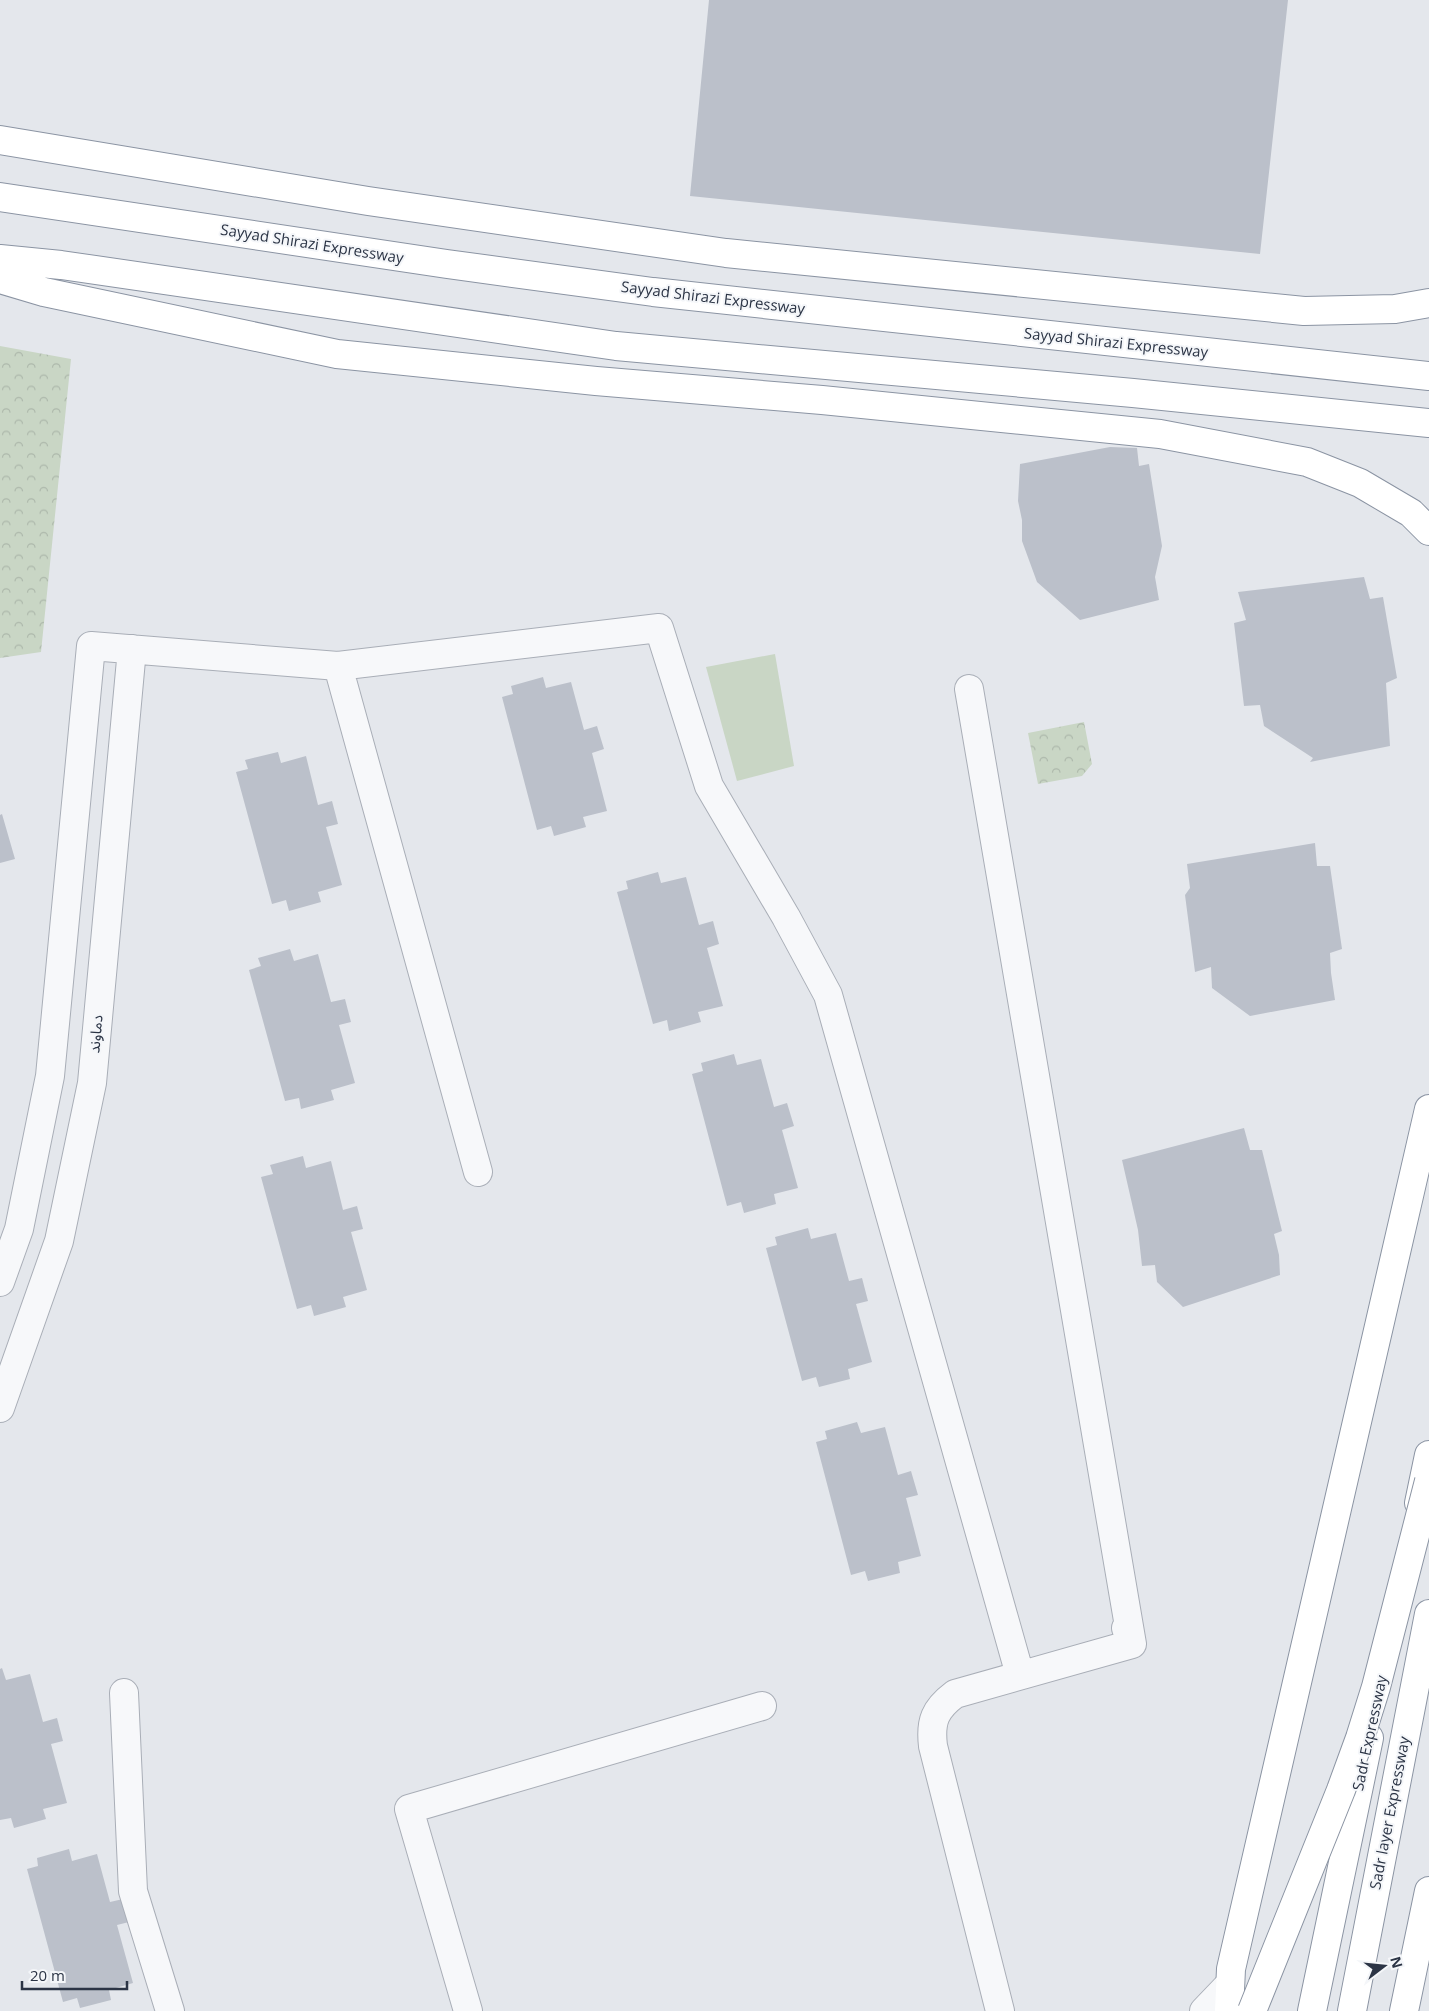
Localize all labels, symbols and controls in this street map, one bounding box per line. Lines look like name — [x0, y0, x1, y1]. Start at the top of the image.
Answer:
street label: Sayyad Shirazi Expressway — [219, 219, 406, 267]
street label: Sayyad Shirazi Expressway — [620, 276, 807, 318]
street label: Sayyad Shirazi Expressway — [1023, 322, 1210, 362]
street label: دماوند — [83, 1014, 107, 1054]
street label: Sadr Expressway — [1347, 1673, 1391, 1792]
street label: Sadr layer Expressway — [1364, 1734, 1414, 1891]
north arrow — [1359, 1941, 1409, 1991]
text: N — [1386, 1954, 1408, 1970]
scale bar — [22, 1958, 128, 1990]
text: 20 m — [30, 1965, 65, 1985]

